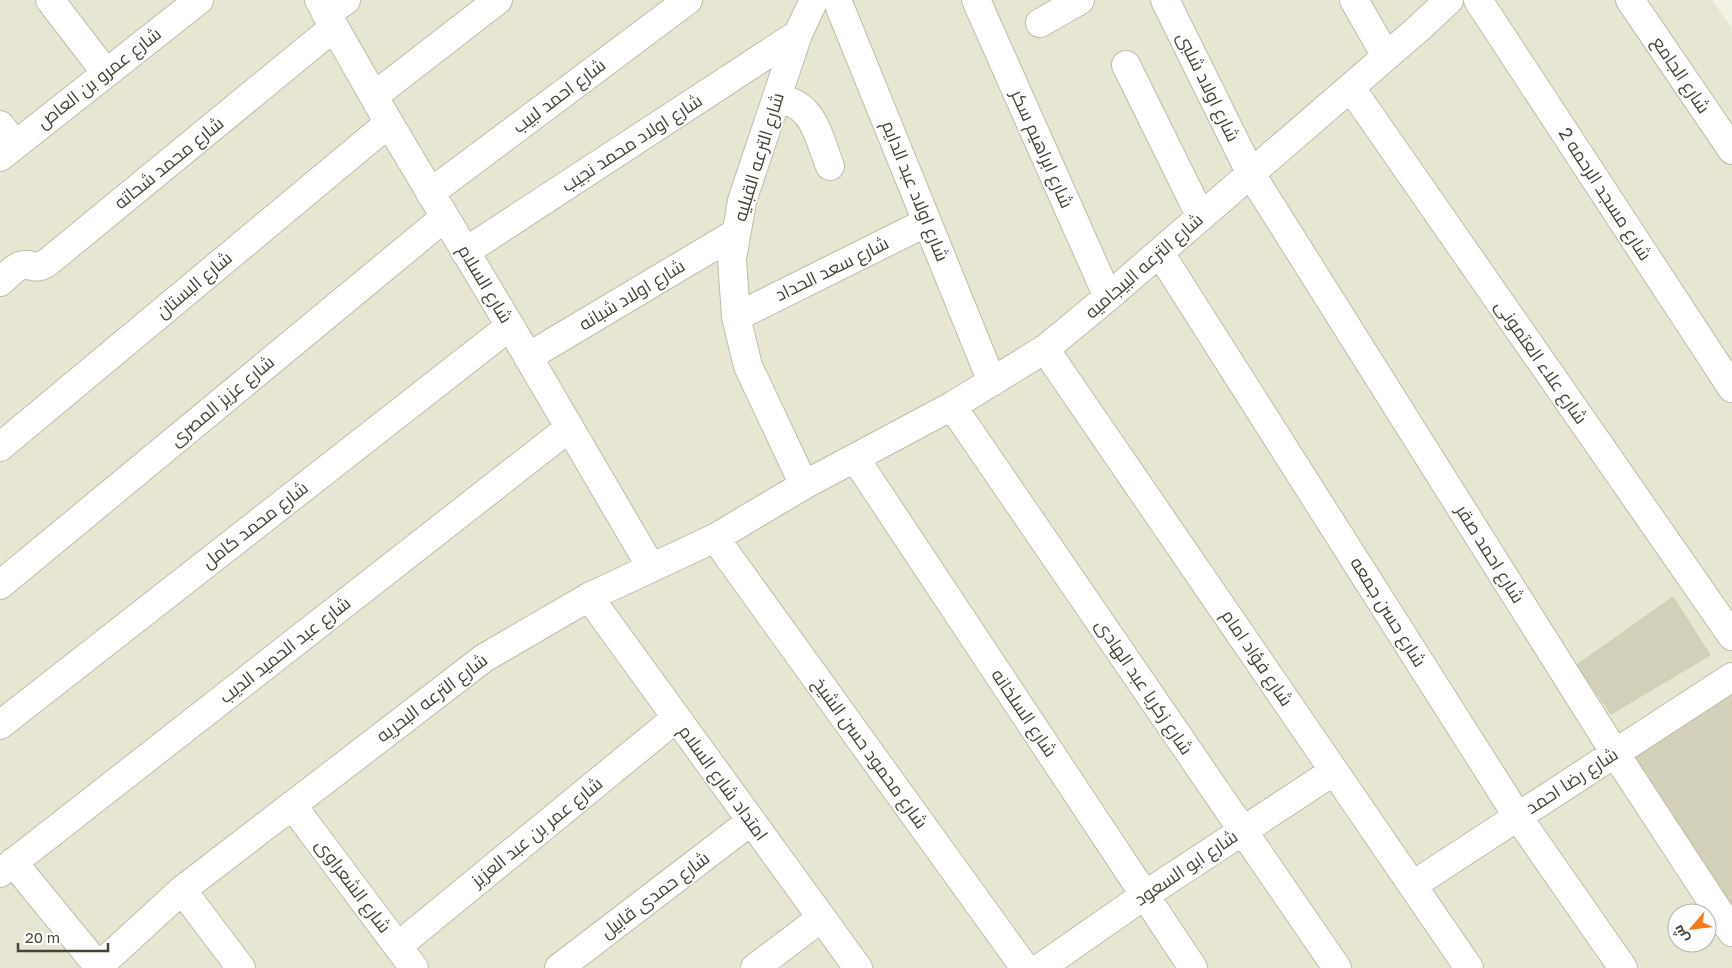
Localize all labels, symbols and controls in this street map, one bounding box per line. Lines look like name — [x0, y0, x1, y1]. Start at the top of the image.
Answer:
street label: شارع عمرو بن العاص — [32, 22, 166, 134]
street label: شارع اولاد شلبى — [1171, 28, 1245, 146]
street label: شارع الجامع — [1646, 32, 1716, 118]
street label: شارع احمد لبيب — [508, 53, 610, 139]
street label: شارع ابراهيم سكر — [1005, 85, 1079, 212]
street label: شارع اولاد محمد نجيب — [557, 89, 707, 197]
street label: شارع الترعه القبليه — [728, 90, 790, 224]
street label: شارع محمد شحاته — [109, 111, 229, 215]
street label: شارع اولاد عبد الدايم — [876, 117, 954, 265]
street label: شارع مسجد الرحمه 2 — [1553, 123, 1657, 265]
street label: شارع الترعه البيجاميه — [1080, 208, 1208, 324]
street label: شارع سعد الحداد — [771, 231, 893, 307]
street label: شارع السلام — [452, 240, 518, 328]
street label: شارع البستان — [151, 246, 237, 324]
street label: شارع اولاد شبانه — [575, 254, 689, 336]
street label: شارع علاء العتمونى — [1489, 295, 1593, 429]
street label: شارع عزيز المصرى — [165, 350, 279, 452]
street label: شارع محمد كامل — [197, 476, 313, 574]
street label: شارع احمد صقر — [1450, 499, 1530, 608]
street label: شارع حسن جمعه — [1345, 552, 1431, 672]
street label: شارع عبد الحميد الديب — [214, 591, 356, 709]
street label: شارع فؤاد امام — [1216, 605, 1298, 711]
street label: شارع زكريا عبد الهادى — [1090, 615, 1198, 759]
street label: شارع الترعه البحريه — [372, 648, 492, 748]
street label: شارع السلخانه — [986, 664, 1062, 762]
street label: شارع محمود حسن الشيخ — [807, 672, 933, 834]
street label: امتداد شارع السلام — [673, 720, 773, 846]
street label: شارع رضا احمد — [1521, 742, 1623, 820]
street label: شارع عمر بن عبد العزيز — [466, 772, 608, 893]
street label: شارع ابو السعود — [1130, 825, 1242, 911]
street label: شارع الشعراوى — [310, 834, 396, 938]
street label: شارع حمدى قابيل — [596, 846, 714, 944]
north arrow — [1667, 903, 1717, 953]
scale bar — [18, 920, 108, 952]
text: ش — [1668, 922, 1693, 946]
text: 20 m — [25, 928, 60, 946]

